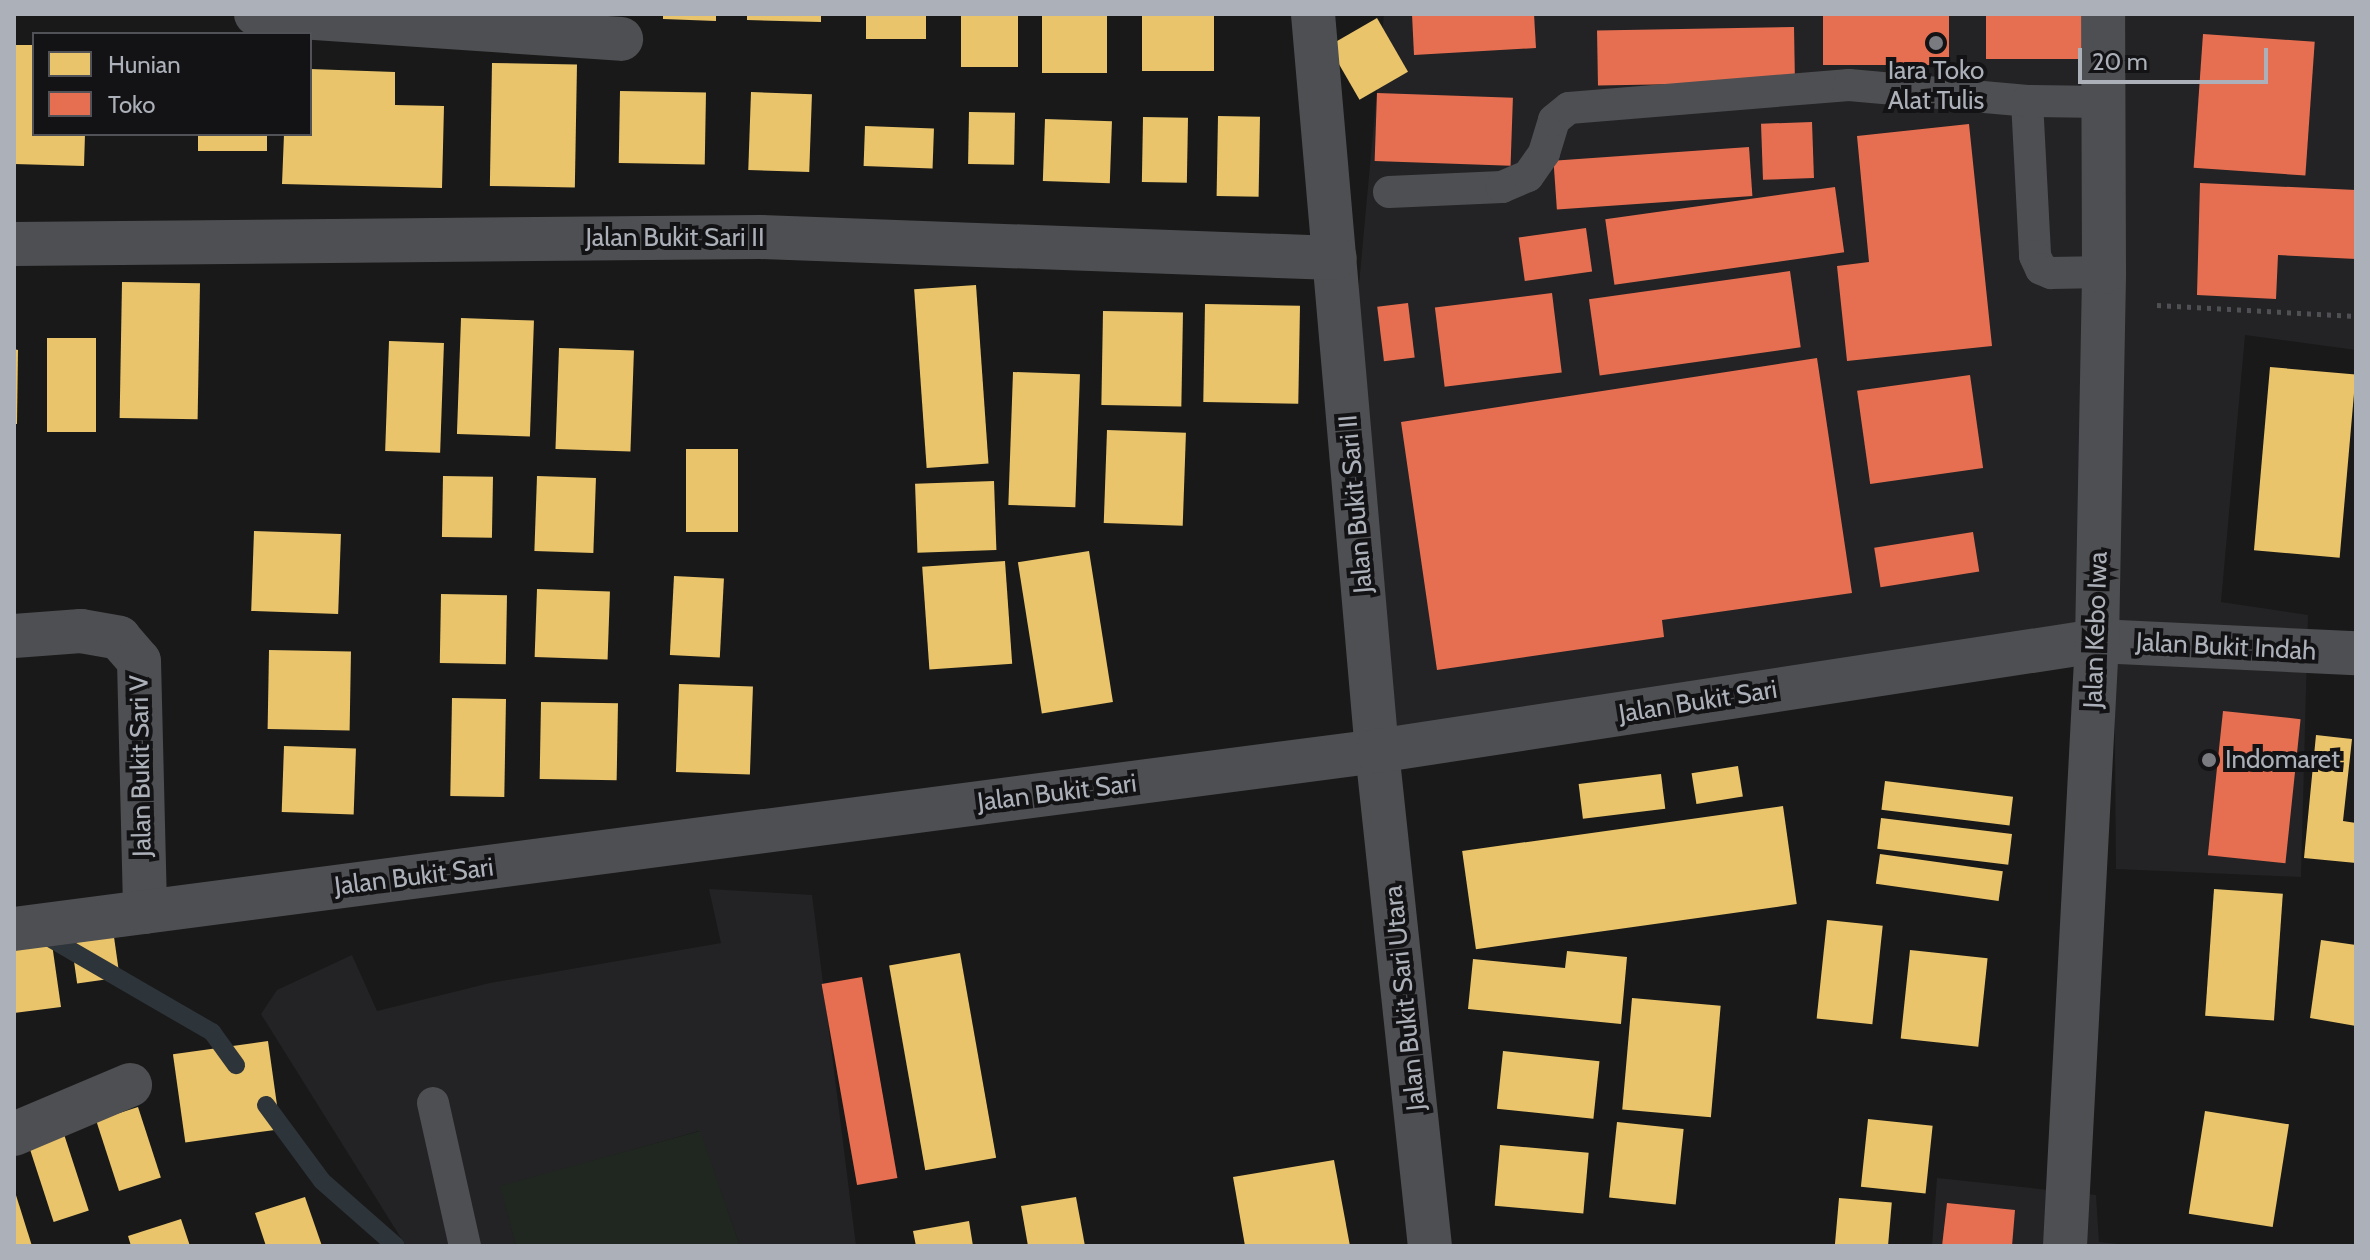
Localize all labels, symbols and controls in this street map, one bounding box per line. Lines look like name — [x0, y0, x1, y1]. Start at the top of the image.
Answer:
legend — [32, 32, 312, 136]
scale bar — [2082, 32, 2272, 82]
marker: Iara Toko Alat Tulis — [1927, 34, 1945, 52]
text: 20 m — [2092, 47, 2148, 76]
text: Hunian — [108, 50, 181, 79]
place label: Iara Toko Alat Tulis — [1888, 55, 1984, 116]
text: Toko — [108, 90, 156, 119]
street label: Jalan Bukit Sari II — [585, 222, 765, 254]
street label: Jalan Bukit Sari II — [1333, 413, 1379, 595]
street label: Jalan Kebo Iwa — [2078, 551, 2114, 709]
street label: Jalan Bukit Indah — [2135, 627, 2317, 667]
street label: Jalan Bukit Sari — [1617, 674, 1779, 730]
street label: Jalan Bukit Sari V — [124, 675, 158, 857]
place label: Indomaret — [2225, 744, 2340, 776]
marker: Indomaret — [2200, 751, 2218, 769]
street label: Jalan Bukit Sari — [976, 768, 1138, 818]
street label: Jalan Bukit Sari — [333, 852, 495, 902]
street label: Jalan Bukit Sari Utara — [1378, 884, 1432, 1112]

